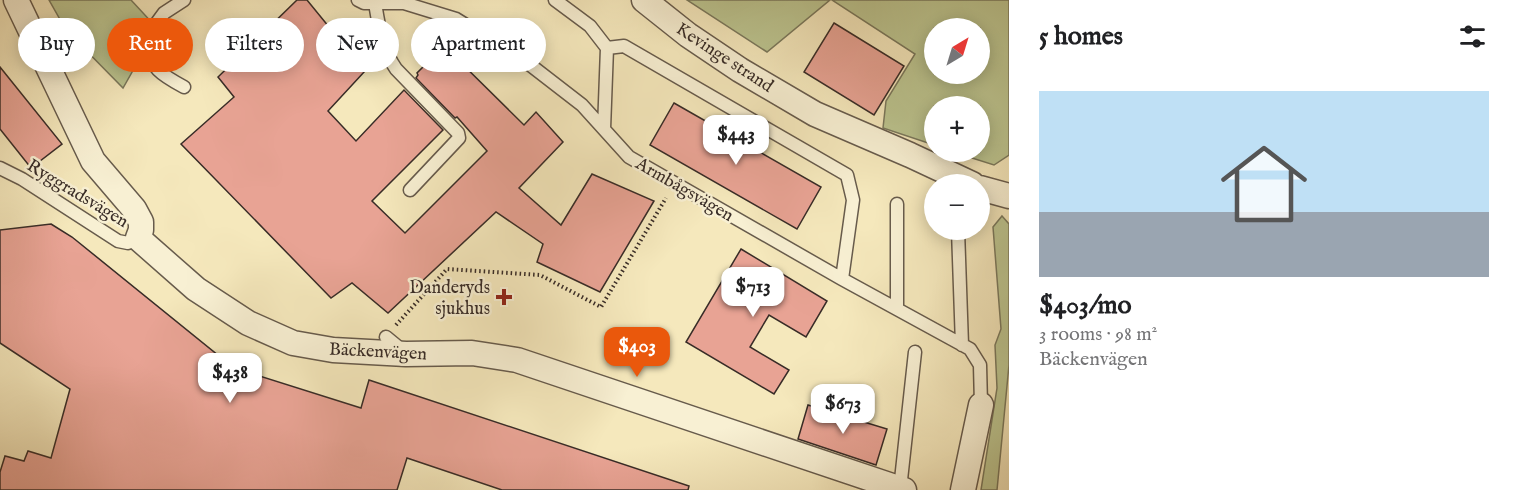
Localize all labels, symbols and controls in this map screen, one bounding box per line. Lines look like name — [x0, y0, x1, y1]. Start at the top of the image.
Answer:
chip: Buy — [18, 18, 95, 72]
chip: Rent — [107, 18, 193, 72]
chip: Filters — [205, 18, 304, 72]
chip: New — [316, 18, 399, 72]
chip: Apartment — [411, 18, 546, 72]
street label: Kevinge strand — [671, 18, 778, 99]
north arrow — [924, 18, 990, 84]
map controls — [924, 18, 990, 240]
text: 5 homes — [1039, 20, 1123, 53]
icon: filters — [1456, 20, 1489, 53]
button: + — [924, 96, 990, 162]
pin: $443 — [700, 115, 772, 166]
text: $443 — [717, 122, 755, 147]
icon: home — [1210, 130, 1318, 238]
street label: Armbågsvägen — [630, 152, 738, 228]
street label: Ryggradsvägen — [22, 155, 133, 234]
button: − — [924, 174, 990, 240]
pin: $713 — [717, 267, 789, 318]
text: $713 — [735, 274, 771, 299]
place label: Danderyds sjukhus — [409, 277, 490, 321]
marker: Danderyds sjukhus — [495, 288, 513, 306]
text: $403/mo — [1039, 289, 1132, 322]
text: 3 rooms · 98 m² — [1039, 322, 1157, 347]
pin: $403 — [601, 327, 673, 378]
text: $403 — [618, 334, 656, 359]
street label: Bäckenvägen — [328, 338, 428, 367]
text: Bäckenvägen — [1039, 347, 1148, 372]
pin: $438 — [194, 353, 266, 404]
text: $438 — [212, 360, 248, 385]
pin: $673 — [807, 384, 879, 435]
text: $673 — [825, 391, 861, 416]

